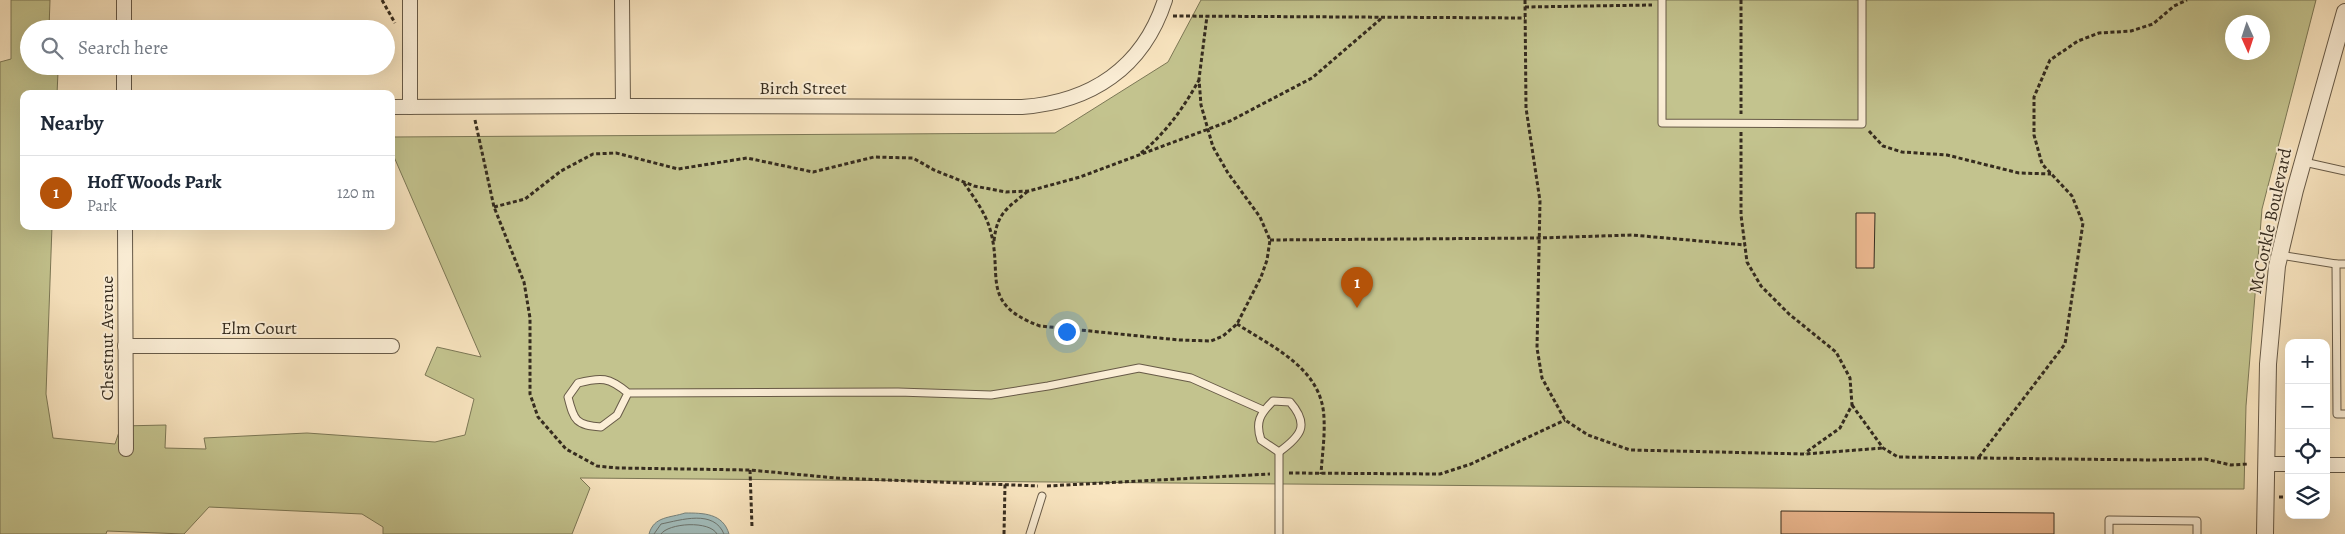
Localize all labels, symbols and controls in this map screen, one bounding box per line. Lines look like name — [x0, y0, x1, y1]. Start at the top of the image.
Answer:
north arrow — [2225, 15, 2270, 60]
search box — [20, 20, 395, 75]
icon: search — [38, 34, 66, 62]
text: Search here — [78, 35, 168, 61]
street label: Birch Street — [759, 76, 847, 100]
text: Nearby — [40, 109, 103, 137]
street label: McCorkle Boulevard — [2243, 146, 2297, 296]
text: Hoff Woods Park — [87, 169, 222, 195]
text: 1 — [53, 182, 59, 204]
text: 120 m — [337, 182, 375, 204]
text: Park — [87, 195, 117, 217]
pin: 1 — [1341, 267, 1373, 308]
street label: Chestnut Avenue — [95, 276, 119, 400]
street label: Elm Court — [221, 316, 297, 340]
your location — [1054, 319, 1080, 345]
map controls — [2285, 339, 2330, 519]
button: + — [2285, 339, 2330, 384]
button: − — [2285, 384, 2330, 429]
button: locate — [2285, 429, 2330, 474]
button: layers — [2285, 474, 2330, 519]

